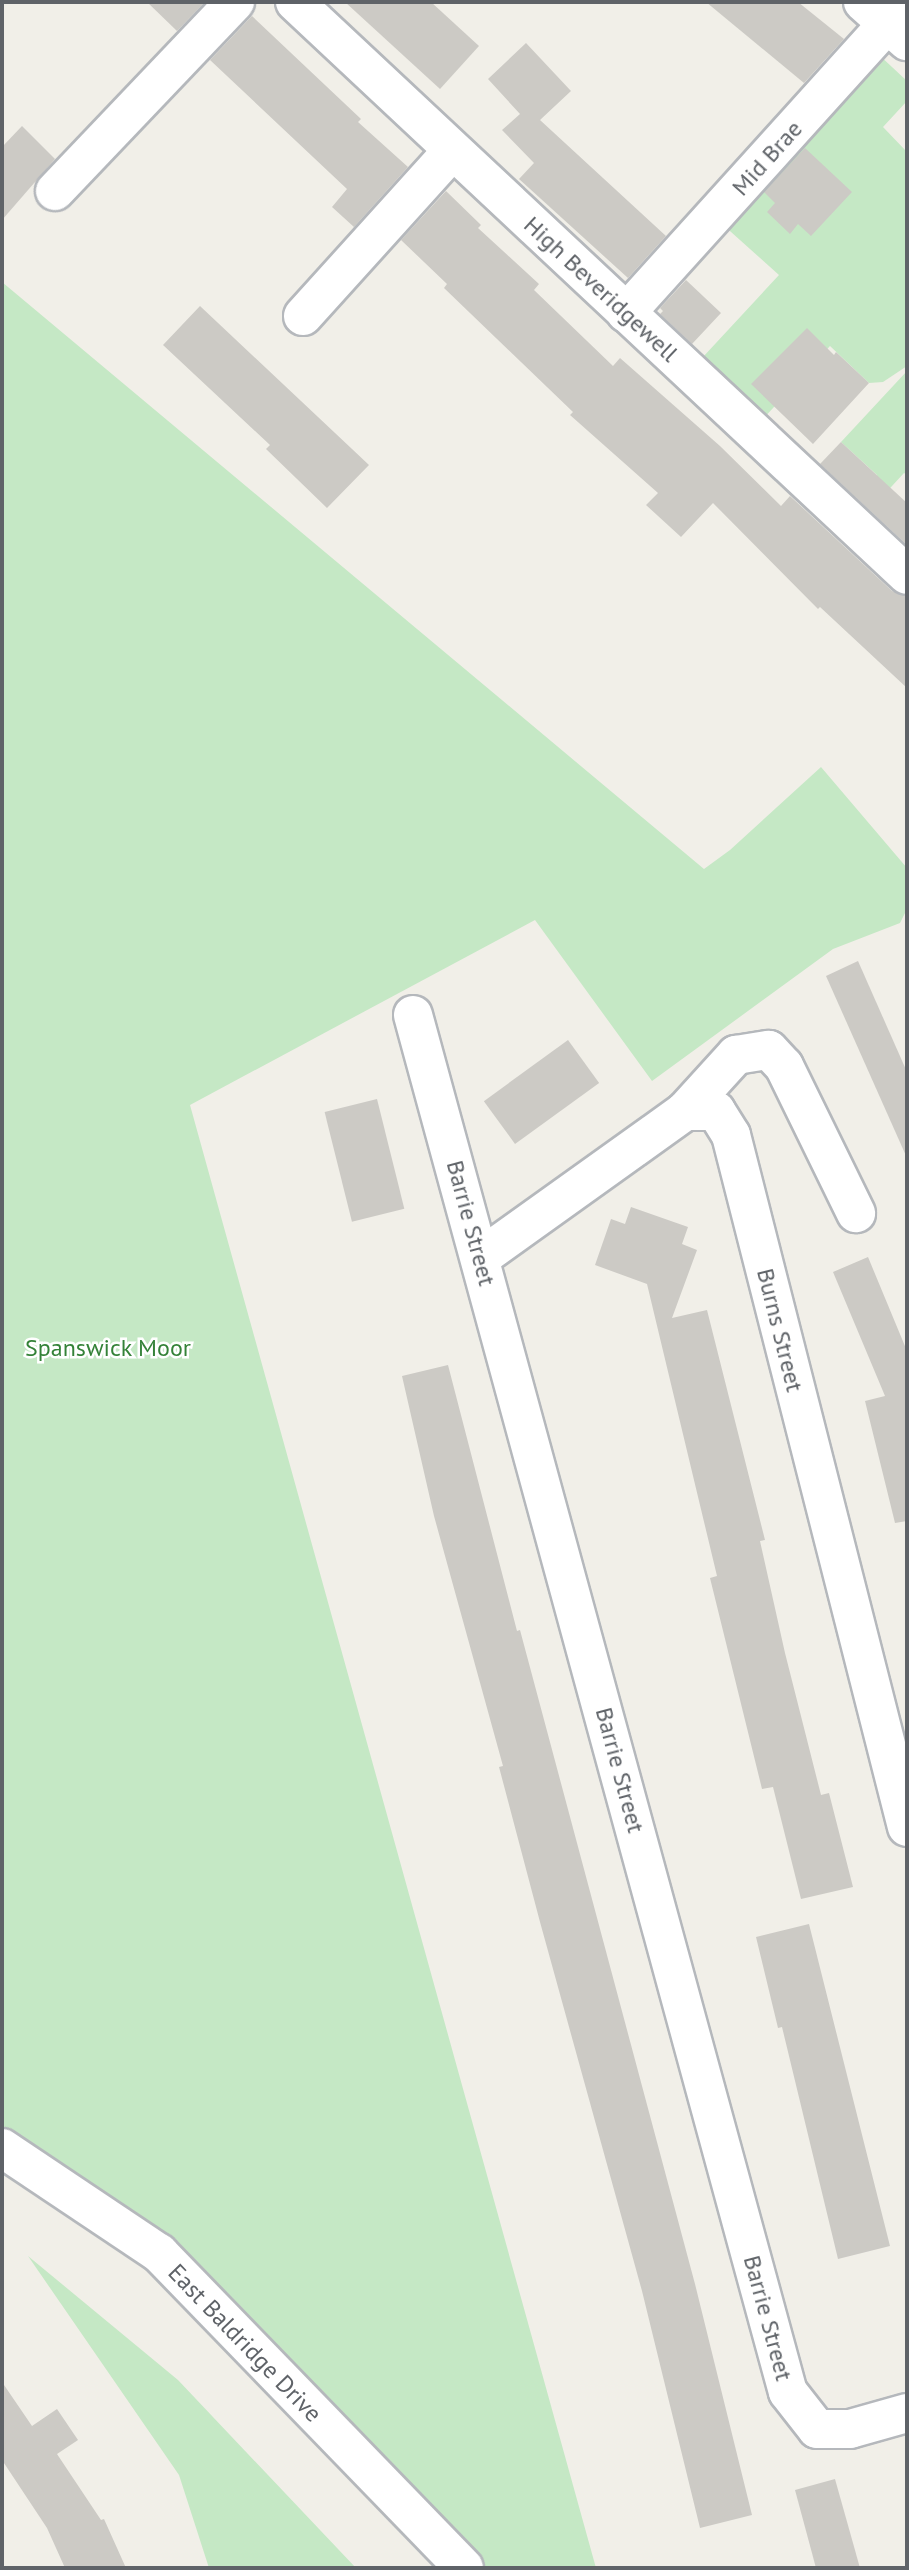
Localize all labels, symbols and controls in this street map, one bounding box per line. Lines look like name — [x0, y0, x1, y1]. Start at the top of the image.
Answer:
street label: Mid Brae — [726, 115, 808, 201]
street label: High Beveridgewell — [518, 210, 684, 368]
street label: Barrie Street — [440, 1157, 502, 1289]
street label: Burns Street — [751, 1265, 809, 1395]
park label: Spanswick Moor — [25, 1334, 191, 1362]
street label: Barrie Street — [589, 1704, 651, 1836]
street label: Barrie Street — [737, 2252, 799, 2384]
street label: East Baldridge Drive — [162, 2258, 328, 2428]

